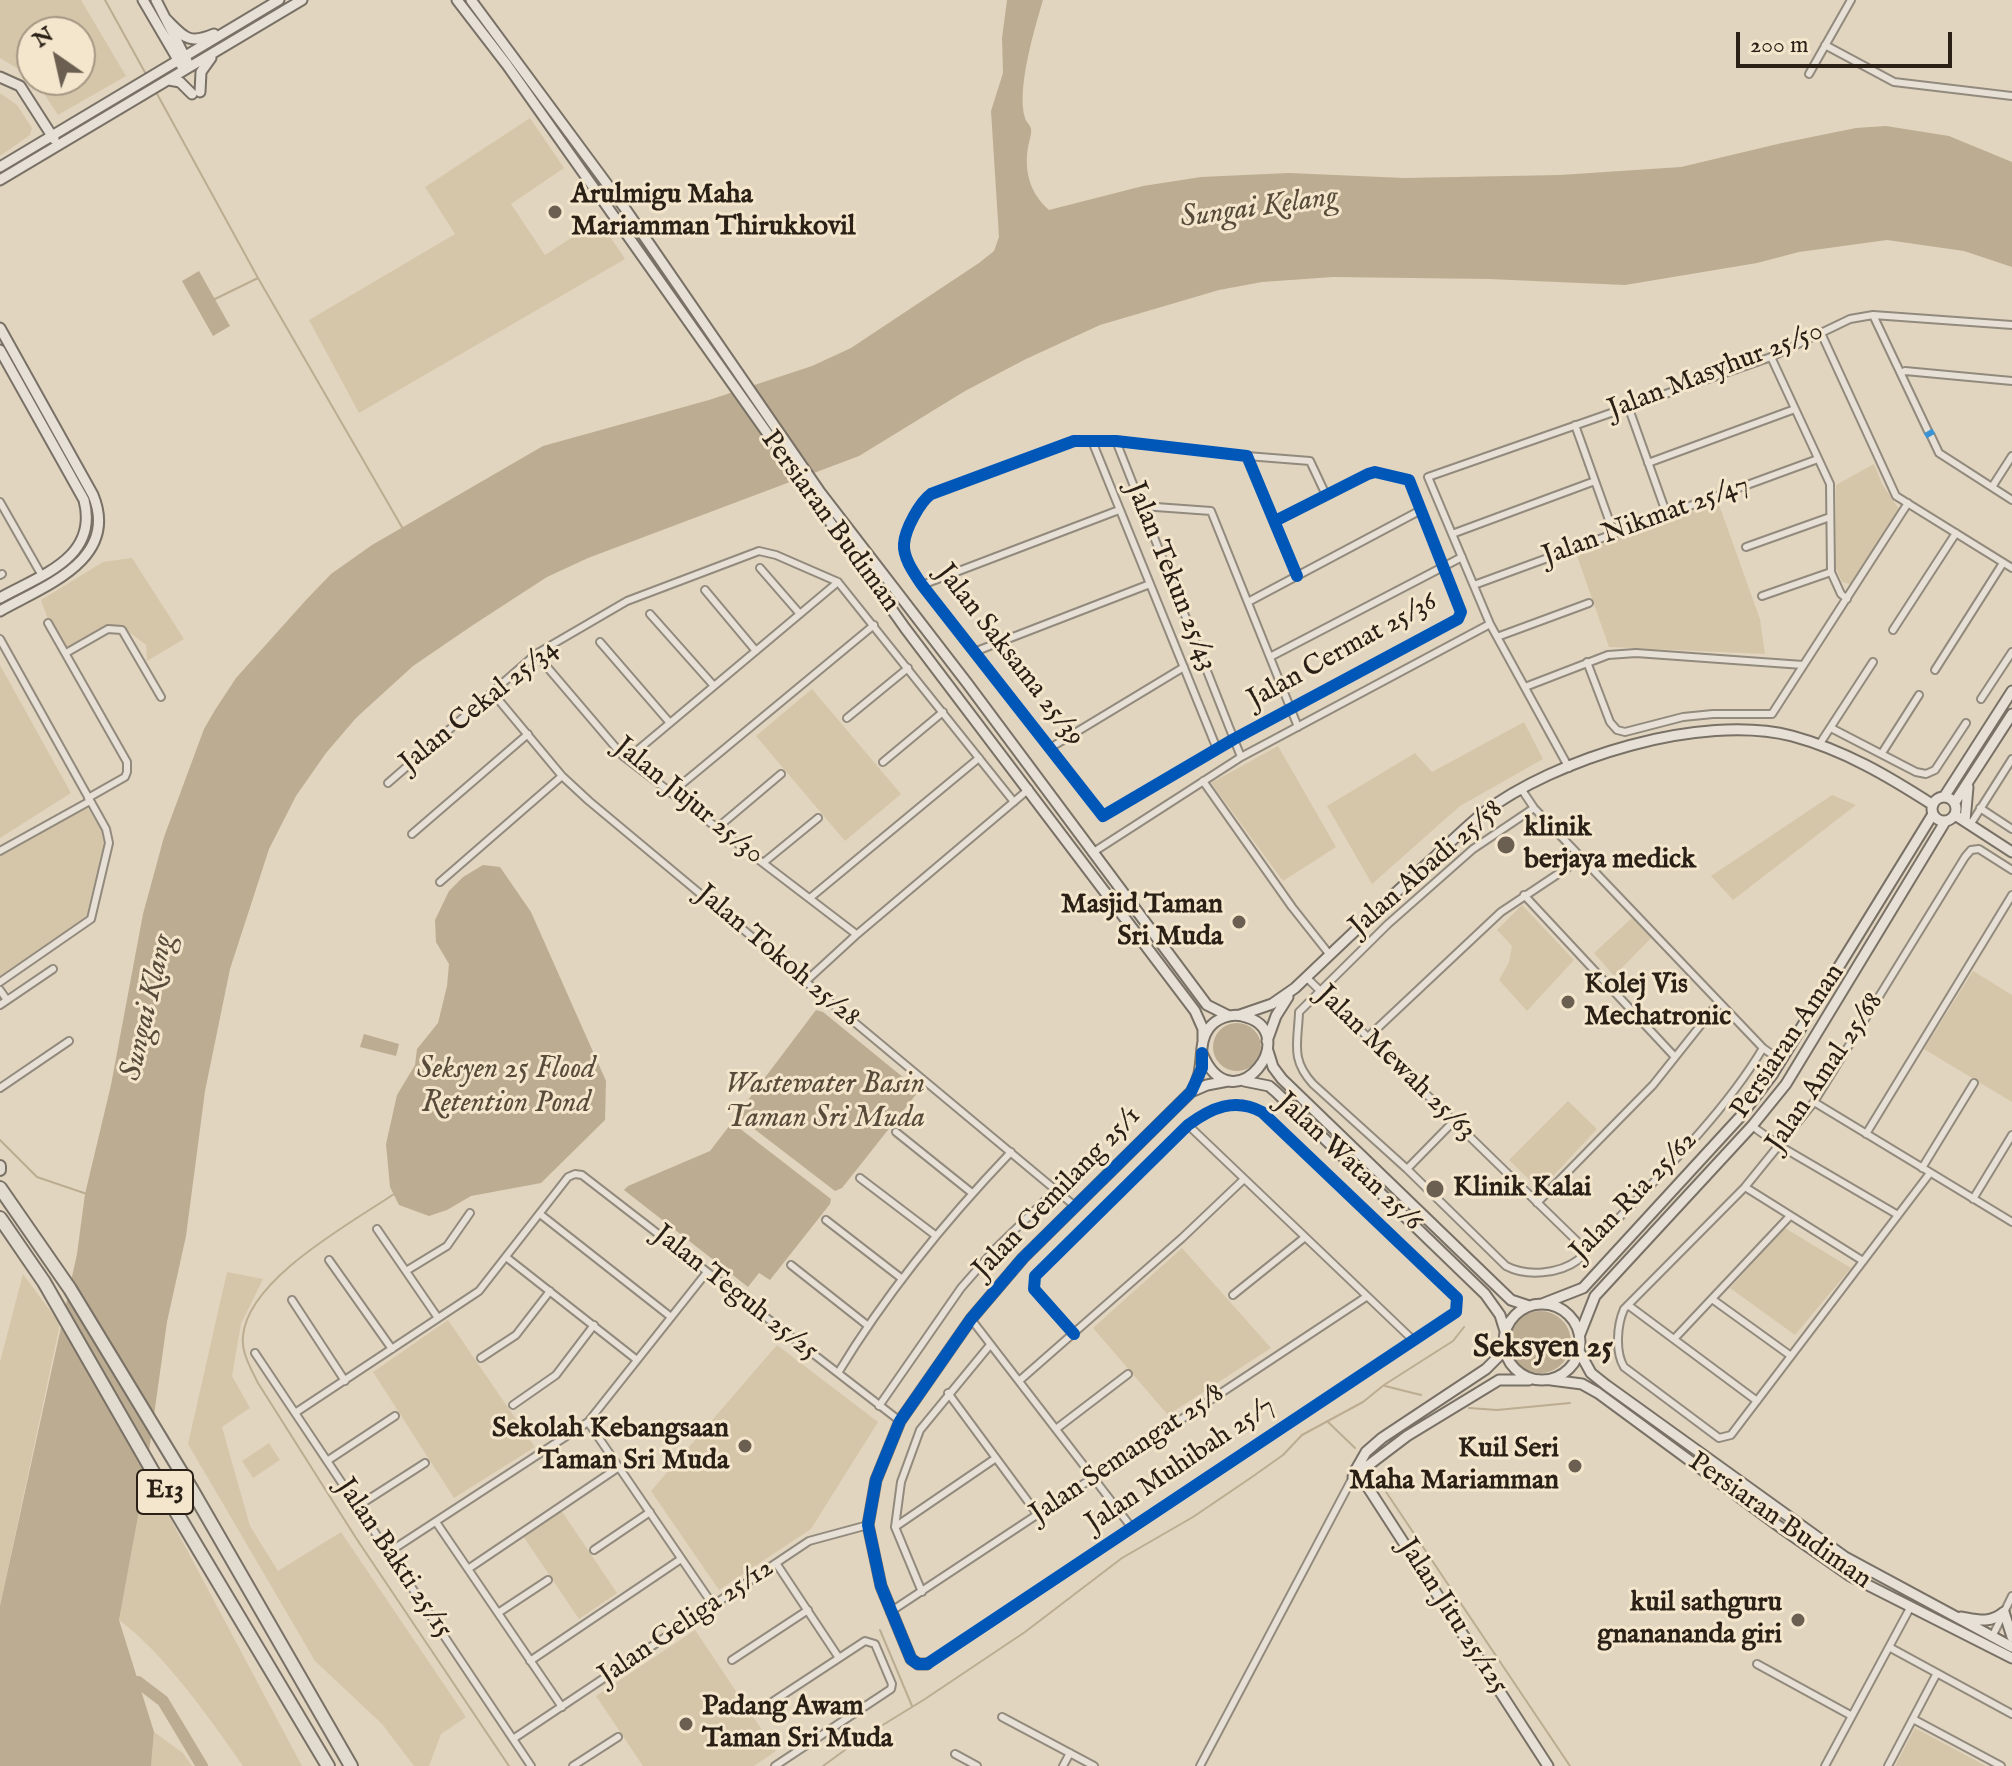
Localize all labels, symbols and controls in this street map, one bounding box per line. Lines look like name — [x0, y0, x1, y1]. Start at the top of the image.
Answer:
north arrow — [16, 16, 96, 96]
scale bar — [1740, 16, 1956, 66]
text: N — [28, 21, 59, 55]
text: 200 m — [1750, 30, 1809, 61]
place label: Arulmigu Maha Mariamman Thirukkovil — [571, 179, 856, 245]
water label: Sungai Kelang — [1178, 180, 1340, 238]
marker: Arulmigu Maha Mariamman Thirukkovil — [546, 203, 564, 221]
street label: Jalan Masyhur 25/50 — [1604, 316, 1828, 428]
street label: Persiaran Budiman — [752, 425, 906, 619]
street label: Jalan Nikmat 25/47 — [1538, 469, 1754, 575]
street label: Jalan Tekun 25/43 — [1117, 478, 1223, 676]
street label: Jalan Saksama 25/39 — [927, 558, 1091, 754]
street label: Jalan Cermat 25/36 — [1242, 586, 1444, 718]
street label: Jalan Cekal 25/34 — [394, 633, 566, 781]
street label: Jalan Jujur 25/30 — [606, 731, 770, 873]
street label: Jalan Abadi 25/58 — [1344, 793, 1510, 945]
place label: klinik berjaya medick — [1524, 812, 1696, 878]
marker: klinik berjaya medick — [1495, 834, 1517, 856]
street label: Jalan Tokoh 25/28 — [688, 879, 866, 1035]
place label: Masjid Taman Sri Muda — [1061, 889, 1223, 955]
marker: Masjid Taman Sri Muda — [1230, 913, 1248, 931]
water label: Sungai Klang — [115, 932, 183, 1084]
street label: Persiaran Aman — [1725, 958, 1853, 1126]
place label: Kolej Vis Mechatronic — [1584, 969, 1731, 1035]
street label: Jalan Mewah 25/63 — [1308, 979, 1482, 1149]
street label: Jalan Amal 25/68 — [1760, 987, 1892, 1159]
marker: Kolej Vis Mechatronic — [1559, 993, 1577, 1011]
water label: Seksyen 25 Flood Retention Pond — [417, 1053, 595, 1124]
water label: Wastewater Basin Taman Sri Muda — [725, 1068, 925, 1138]
street label: Jalan Watan 25/6 — [1268, 1087, 1428, 1239]
street label: Jalan Gemilang 25/1 — [967, 1101, 1149, 1287]
street label: Jalan Ria 25/62 — [1565, 1125, 1705, 1269]
place label: Klinik Kalai — [1453, 1172, 1592, 1206]
marker: Klinik Kalai — [1424, 1178, 1446, 1200]
street label: Jalan Teguh 25/25 — [646, 1219, 824, 1369]
district label: Seksyen 25 — [1473, 1330, 1613, 1368]
street label: Jalan Semangat 25/8 — [1025, 1378, 1231, 1532]
street label: Jalan Muhibah 25/7 — [1080, 1390, 1282, 1542]
place label: Sekolah Kebangsaan Taman Sri Muda — [492, 1413, 729, 1479]
place label: Kuil Seri Maha Mariamman — [1349, 1433, 1559, 1499]
marker: Sekolah Kebangsaan Taman Sri Muda — [736, 1437, 754, 1455]
street label: Persiaran Budiman — [1681, 1446, 1877, 1598]
marker: Kuil Seri Maha Mariamman — [1566, 1457, 1584, 1475]
road number: E13 — [137, 1470, 193, 1514]
street label: Jalan Bakti 25/15 — [327, 1473, 459, 1645]
street label: Jalan Jitu 25/125 — [1389, 1533, 1515, 1701]
street label: Jalan Geliga 25/12 — [593, 1552, 781, 1694]
place label: kuil sathguru gnanananda giri — [1597, 1587, 1782, 1653]
marker: kuil sathguru gnanananda giri — [1789, 1611, 1807, 1629]
place label: Padang Awam Taman Sri Muda — [702, 1691, 893, 1757]
marker: Padang Awam Taman Sri Muda — [677, 1715, 695, 1733]

